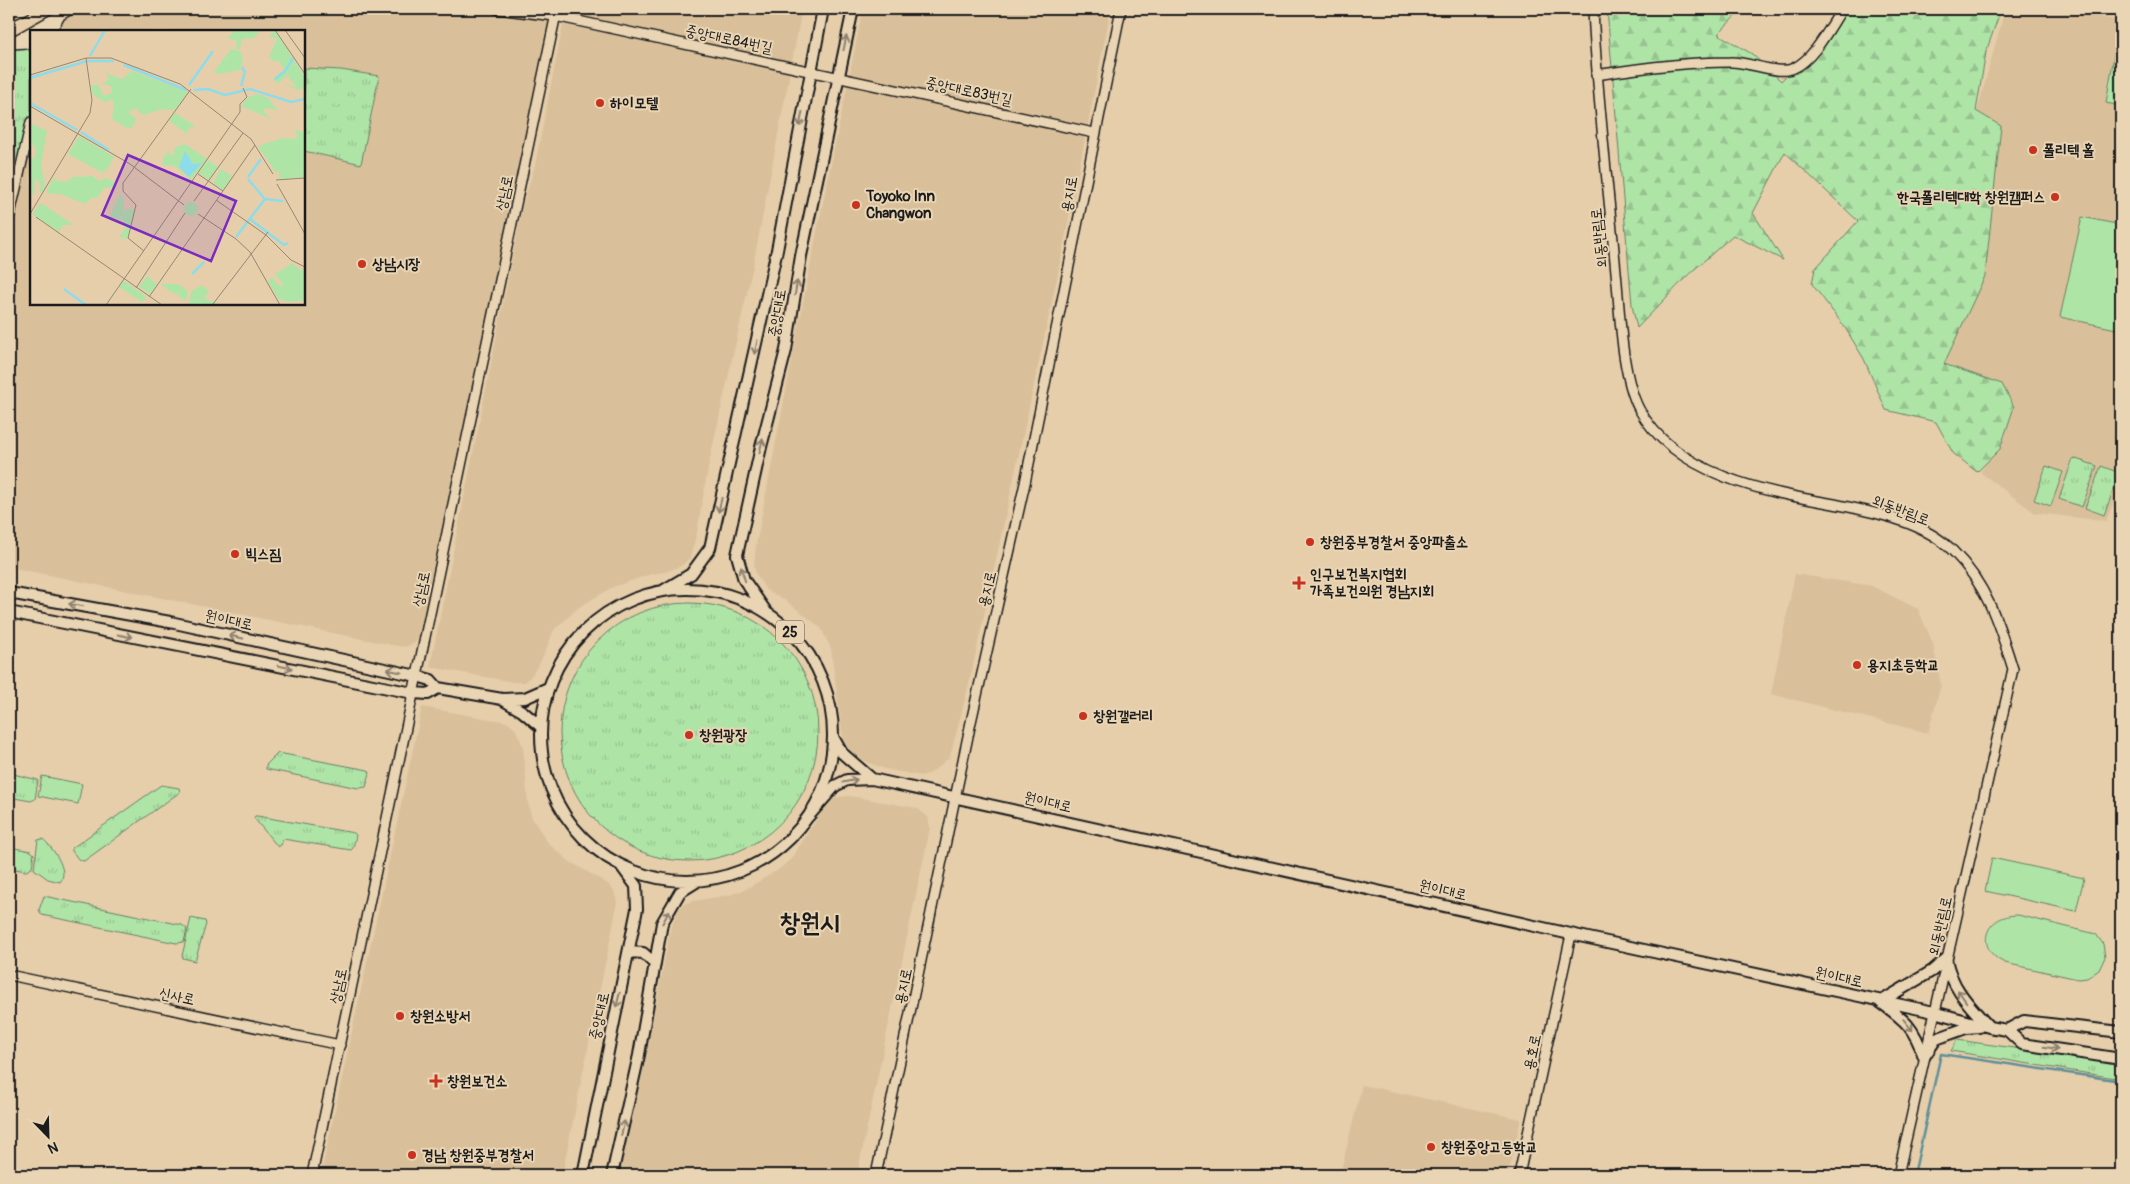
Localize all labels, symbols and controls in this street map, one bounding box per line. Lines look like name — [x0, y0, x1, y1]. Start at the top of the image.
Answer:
street label: 중앙대로84번길 — [684, 21, 774, 58]
inset map — [30, 30, 305, 305]
one-way arrow — [841, 35, 850, 51]
street label: 중앙대로83번길 — [924, 73, 1014, 110]
place label: 하이모텔 — [610, 94, 658, 113]
marker: 하이모텔 — [594, 97, 606, 109]
one-way arrow — [796, 110, 806, 126]
place label: 폴리텍 홀 — [2043, 141, 2095, 160]
marker: 폴리텍 홀 — [2027, 144, 2039, 156]
street label: 상남로 — [491, 173, 518, 213]
street label: 용지로 — [1057, 175, 1082, 214]
place label: Toyoko Inn Changwon — [865, 187, 935, 223]
place label: 한국폴리텍대학 창원캠퍼스 — [1896, 188, 2045, 207]
marker: 한국폴리텍대학 창원캠퍼스 — [2049, 191, 2061, 203]
marker: Toyoko Inn Changwon — [850, 199, 862, 211]
street label: 외동반림로 — [1587, 207, 1612, 269]
place label: 상남시장 — [372, 255, 420, 274]
marker: 상남시장 — [356, 258, 368, 270]
one-way arrow — [792, 280, 802, 296]
street label: 중앙대로 — [764, 288, 791, 338]
one-way arrow — [750, 338, 760, 354]
one-way arrow — [757, 439, 766, 455]
street label: 외동반림로 — [1869, 491, 1932, 530]
one-way arrow — [715, 497, 724, 513]
place label: 창원중부경찰서 중앙파출소 — [1320, 533, 1468, 552]
marker: 창원중부경찰서 중앙파출소 — [1304, 536, 1316, 548]
place label: 빅스짐 — [245, 545, 281, 564]
marker: 빅스짐 — [229, 548, 241, 560]
place label: 인구보건복지협회 가족보건의원 경남지회 — [1310, 565, 1434, 601]
one-way arrow — [737, 566, 747, 582]
street label: 상남로 — [408, 569, 435, 609]
street label: 용지로 — [974, 569, 1001, 609]
marker: 인구보건복지협회 가족보건의원 경남지회 — [1292, 576, 1306, 590]
one-way arrow — [69, 600, 85, 610]
street label: 원이대로 — [203, 606, 254, 635]
road number: 25 — [776, 620, 804, 644]
one-way arrow — [117, 632, 133, 641]
one-way arrow — [228, 632, 244, 641]
place label: 용지초등학교 — [1867, 656, 1939, 675]
marker: 용지초등학교 — [1851, 659, 1863, 671]
one-way arrow — [276, 662, 292, 672]
one-way arrow — [387, 666, 403, 676]
place label: 창원갤러리 — [1093, 707, 1153, 726]
marker: 창원갤러리 — [1077, 710, 1089, 722]
place label: 창원광장 — [699, 726, 747, 745]
marker: 창원광장 — [683, 729, 695, 741]
one-way arrow — [841, 776, 857, 786]
street label: 원이대로 — [1022, 788, 1074, 817]
street label: 원이대로 — [1417, 876, 1469, 905]
street label: 외동반림로 — [1924, 895, 1957, 958]
district label: 창원시 — [780, 908, 840, 939]
one-way arrow — [662, 910, 672, 924]
street label: 원이대로 — [1813, 963, 1864, 992]
street label: 상남로 — [325, 966, 352, 1006]
street label: 용지로 — [890, 966, 917, 1006]
street label: 신사로 — [157, 983, 197, 1010]
one-way arrow — [1957, 989, 1967, 1003]
street label: 중앙대로 — [585, 991, 614, 1042]
one-way arrow — [613, 991, 622, 1007]
place label: 창원소방서 — [410, 1007, 470, 1026]
marker: 창원소방서 — [394, 1010, 406, 1022]
one-way arrow — [1902, 1019, 1913, 1032]
street label: 용호로 — [1519, 1032, 1546, 1072]
one-way arrow — [2042, 1043, 2058, 1053]
place label: 창원보건소 — [447, 1072, 507, 1091]
marker: 창원보건소 — [429, 1074, 443, 1088]
north arrow — [22, 1112, 72, 1162]
one-way arrow — [619, 1120, 628, 1136]
text: N — [45, 1138, 61, 1157]
place label: 창원중앙고등학교 — [1441, 1138, 1538, 1157]
marker: 창원중앙고등학교 — [1425, 1141, 1437, 1153]
place label: 경남 창원중부경찰서 — [422, 1146, 534, 1165]
marker: 경남 창원중부경찰서 — [406, 1149, 418, 1161]

